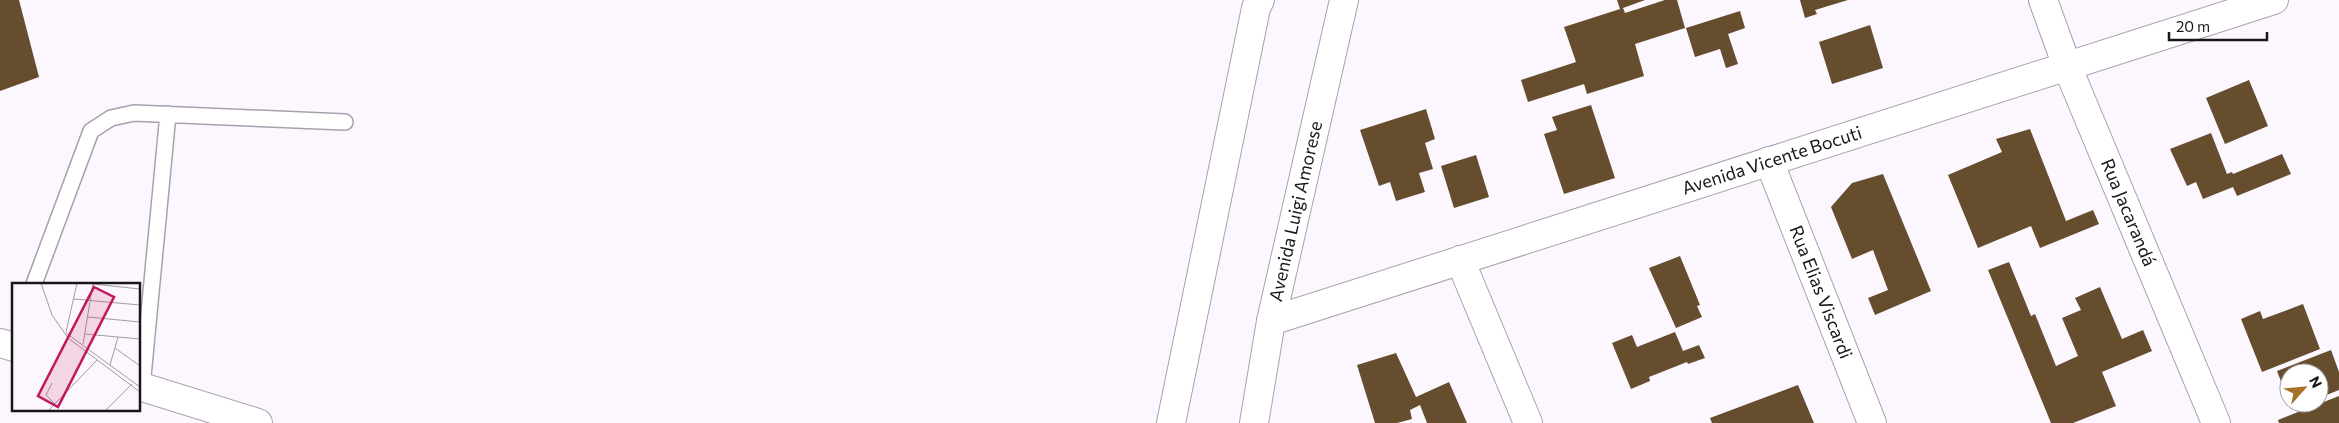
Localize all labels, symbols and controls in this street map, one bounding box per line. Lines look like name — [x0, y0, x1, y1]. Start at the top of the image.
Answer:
scale bar — [2169, 10, 2266, 42]
text: 20 m — [2176, 17, 2210, 35]
street label: Avenida Luigi Amorese — [1264, 119, 1326, 303]
street label: Avenida Vicente Bocuti — [1679, 121, 1864, 199]
street label: Rua Jacarandá — [2097, 155, 2161, 269]
street label: Rua Elias Viscardi — [1785, 222, 1858, 362]
inset map — [12, 283, 140, 410]
north arrow — [2279, 363, 2329, 413]
text: N — [2306, 373, 2326, 390]

